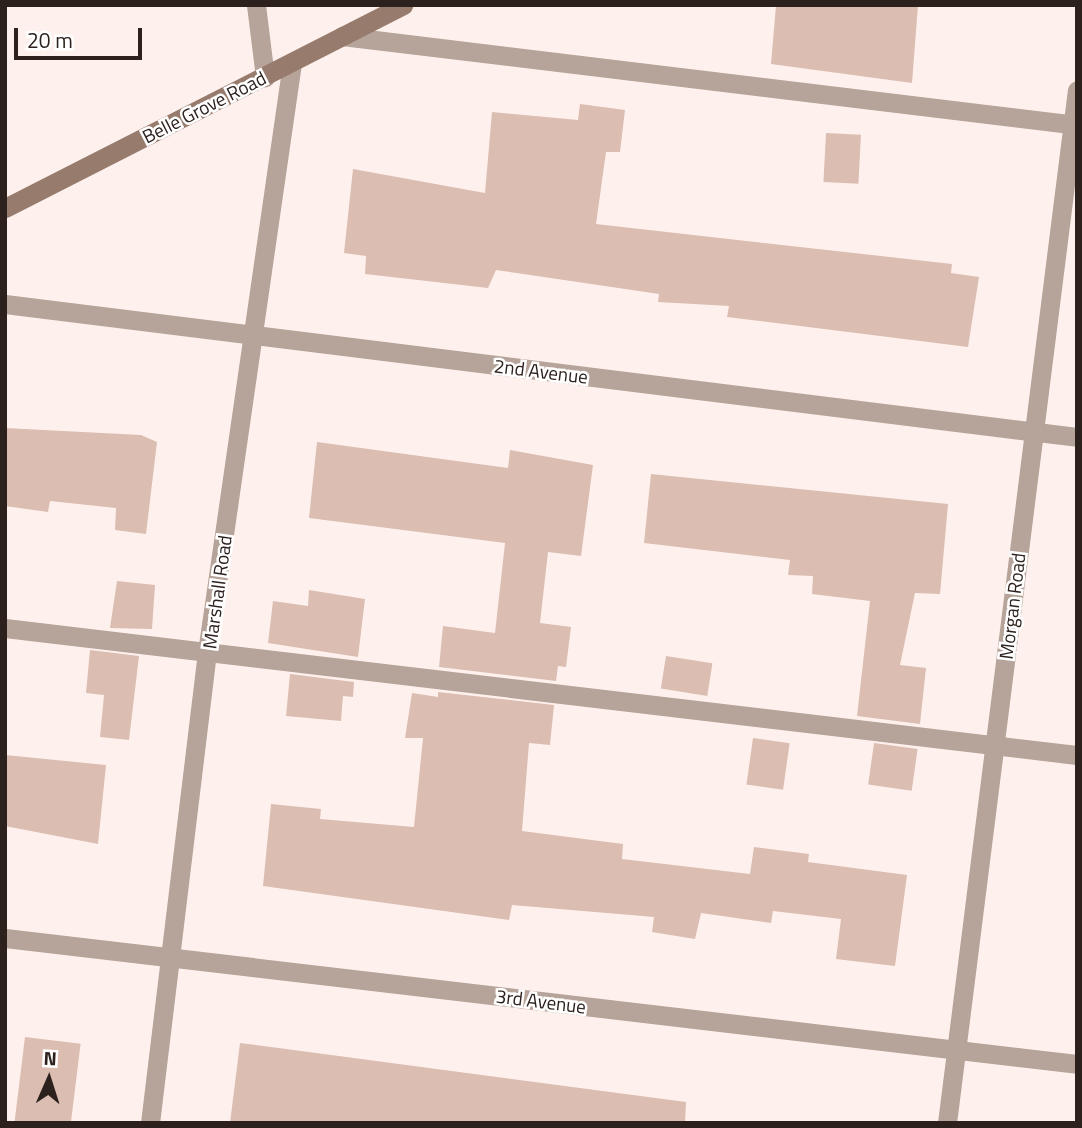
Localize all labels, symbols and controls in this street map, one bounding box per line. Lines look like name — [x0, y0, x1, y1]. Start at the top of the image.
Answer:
scale bar — [18, 14, 145, 58]
text: 20 m — [27, 24, 73, 56]
street label: Belle Grove Road — [138, 66, 270, 148]
street label: 2nd Avenue — [493, 354, 589, 388]
street label: Marshall Road — [198, 534, 236, 650]
street label: Morgan Road — [994, 551, 1030, 661]
street label: 3rd Avenue — [495, 984, 587, 1018]
text: N — [43, 1043, 57, 1072]
north arrow — [14, 1044, 84, 1114]

